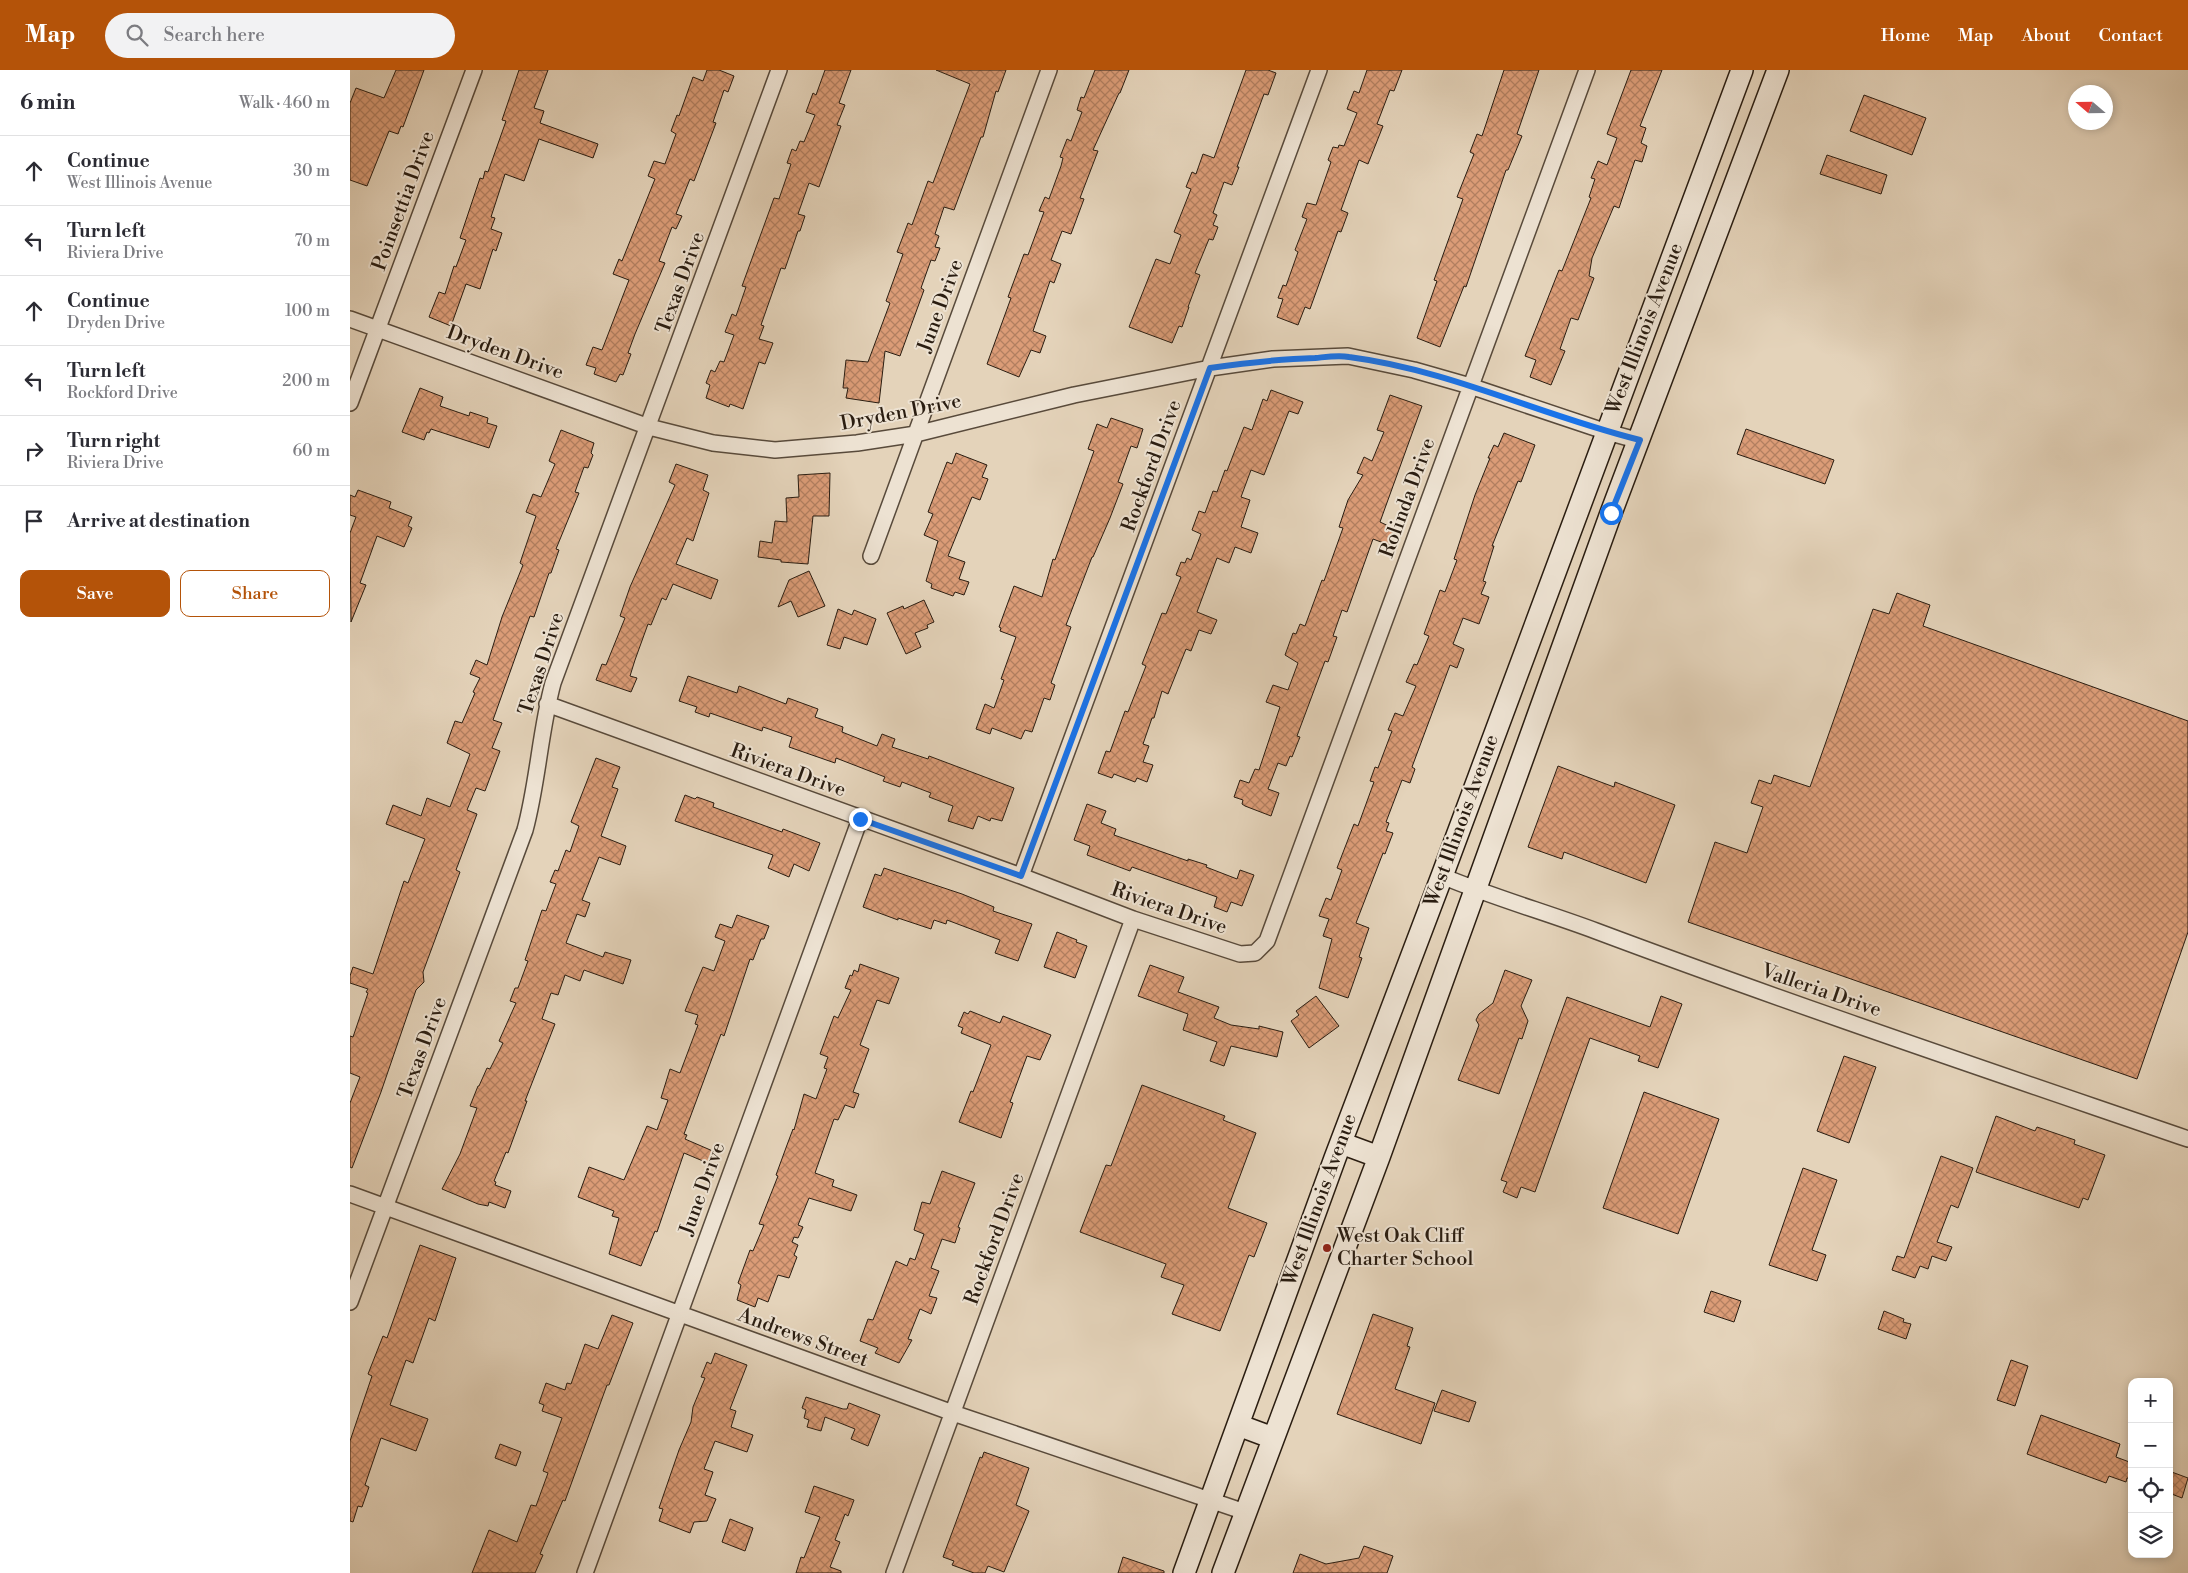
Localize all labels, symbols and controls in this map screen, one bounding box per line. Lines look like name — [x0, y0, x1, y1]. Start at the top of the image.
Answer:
search box — [105, 13, 455, 58]
text: Map — [25, 20, 75, 50]
icon: search — [123, 21, 151, 49]
text: Search here — [163, 23, 265, 47]
text: Home — [1881, 24, 1930, 47]
text: Map — [1958, 24, 1994, 47]
text: About — [2022, 24, 2071, 47]
text: Contact — [2099, 24, 2163, 47]
north arrow — [2068, 85, 2113, 130]
text: 6 min — [20, 90, 75, 116]
text: Walk · 460 m — [239, 93, 330, 113]
street label: Poinsettia Drive — [367, 128, 441, 274]
text: Continue — [67, 149, 150, 173]
icon: ahead — [20, 157, 48, 185]
text: 30 m — [293, 161, 330, 181]
text: West Illinois Avenue — [67, 173, 212, 193]
text: Turn left — [67, 219, 146, 243]
icon: left — [20, 227, 48, 255]
street label: Texas Drive — [651, 229, 711, 337]
text: 70 m — [294, 231, 330, 251]
street label: West Illinois Avenue — [1600, 240, 1689, 419]
text: Riviera Drive — [67, 243, 164, 263]
street label: June Drive — [912, 256, 969, 357]
text: Continue — [67, 289, 150, 313]
icon: ahead — [20, 297, 48, 325]
text: 100 m — [285, 301, 330, 321]
text: Dryden Drive — [67, 313, 165, 333]
street label: Dryden Drive — [443, 320, 567, 386]
text: Turn left — [67, 359, 146, 383]
icon: left — [20, 367, 48, 395]
text: 200 m — [282, 371, 330, 391]
text: Rockford Drive — [67, 383, 178, 403]
street label: Dryden Drive — [838, 389, 964, 437]
street label: Rockford Drive — [1117, 397, 1187, 535]
text: Turn right — [67, 429, 160, 453]
street label: Rolinda Drive — [1375, 435, 1441, 561]
icon: right — [20, 437, 48, 465]
text: 60 m — [292, 441, 330, 461]
text: Riviera Drive — [67, 453, 164, 473]
route start — [1600, 502, 1623, 525]
icon: arrive — [20, 507, 48, 535]
text: Arrive at destination — [67, 509, 250, 533]
button: Save — [20, 570, 170, 617]
button: Share — [180, 570, 330, 617]
street label: Texas Drive — [514, 609, 570, 719]
street label: West Illinois Avenue — [1419, 731, 1505, 912]
street label: Riviera Drive — [727, 739, 849, 803]
route end — [849, 808, 872, 831]
street label: Riviera Drive — [1108, 878, 1230, 940]
street label: Valleria Drive — [1757, 958, 1884, 1023]
street label: Texas Drive — [393, 994, 453, 1102]
street label: West Illinois Avenue — [1277, 1110, 1363, 1291]
street label: June Drive — [674, 1139, 731, 1240]
street label: Rockford Drive — [960, 1170, 1030, 1308]
place label: West Oak Cliff Charter School — [1336, 1224, 1474, 1272]
marker: West Oak Cliff Charter School — [1321, 1242, 1333, 1254]
street label: Andrews Street — [733, 1303, 872, 1373]
map controls — [2128, 1378, 2173, 1558]
button: + — [2128, 1378, 2173, 1423]
button: − — [2128, 1423, 2173, 1468]
button: locate — [2128, 1468, 2173, 1513]
button: layers — [2128, 1513, 2173, 1558]

